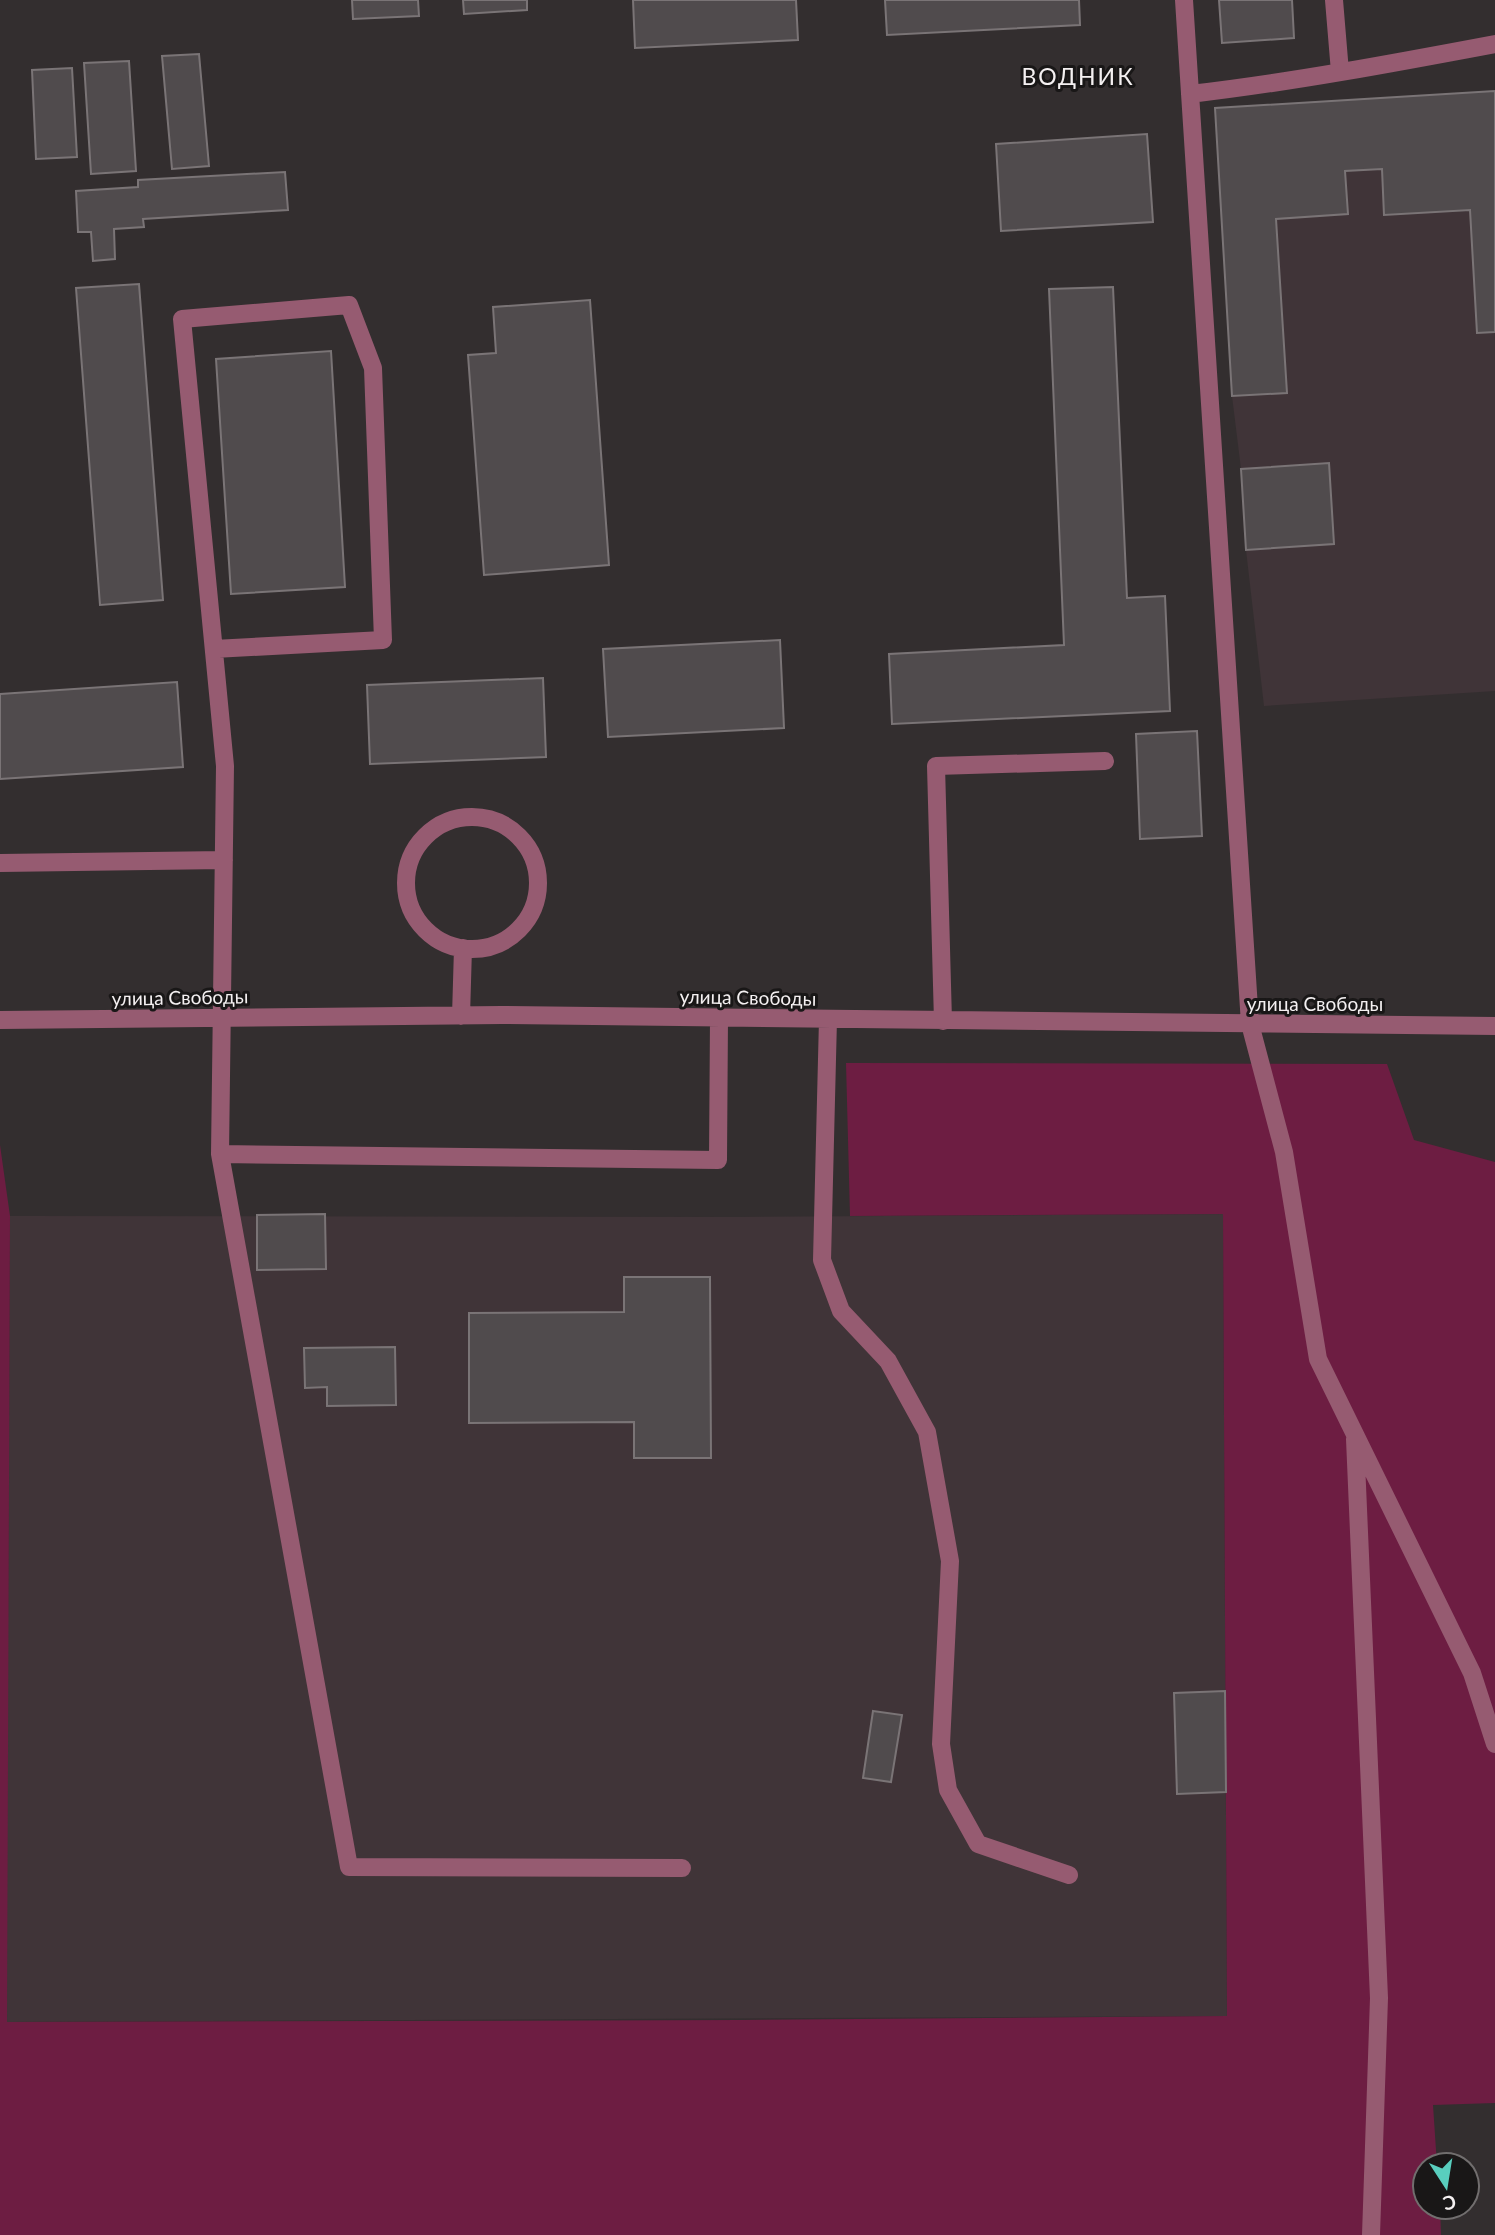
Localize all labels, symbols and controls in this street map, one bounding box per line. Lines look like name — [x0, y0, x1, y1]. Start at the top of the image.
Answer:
district label: ВОДНИК — [1021, 62, 1135, 90]
street label: улица Свободы — [112, 984, 248, 1010]
street label: улица Свободы — [680, 984, 816, 1010]
street label: улица Свободы — [1247, 992, 1383, 1015]
north arrow — [1411, 2151, 1481, 2221]
text: С — [1441, 2191, 1458, 2216]

